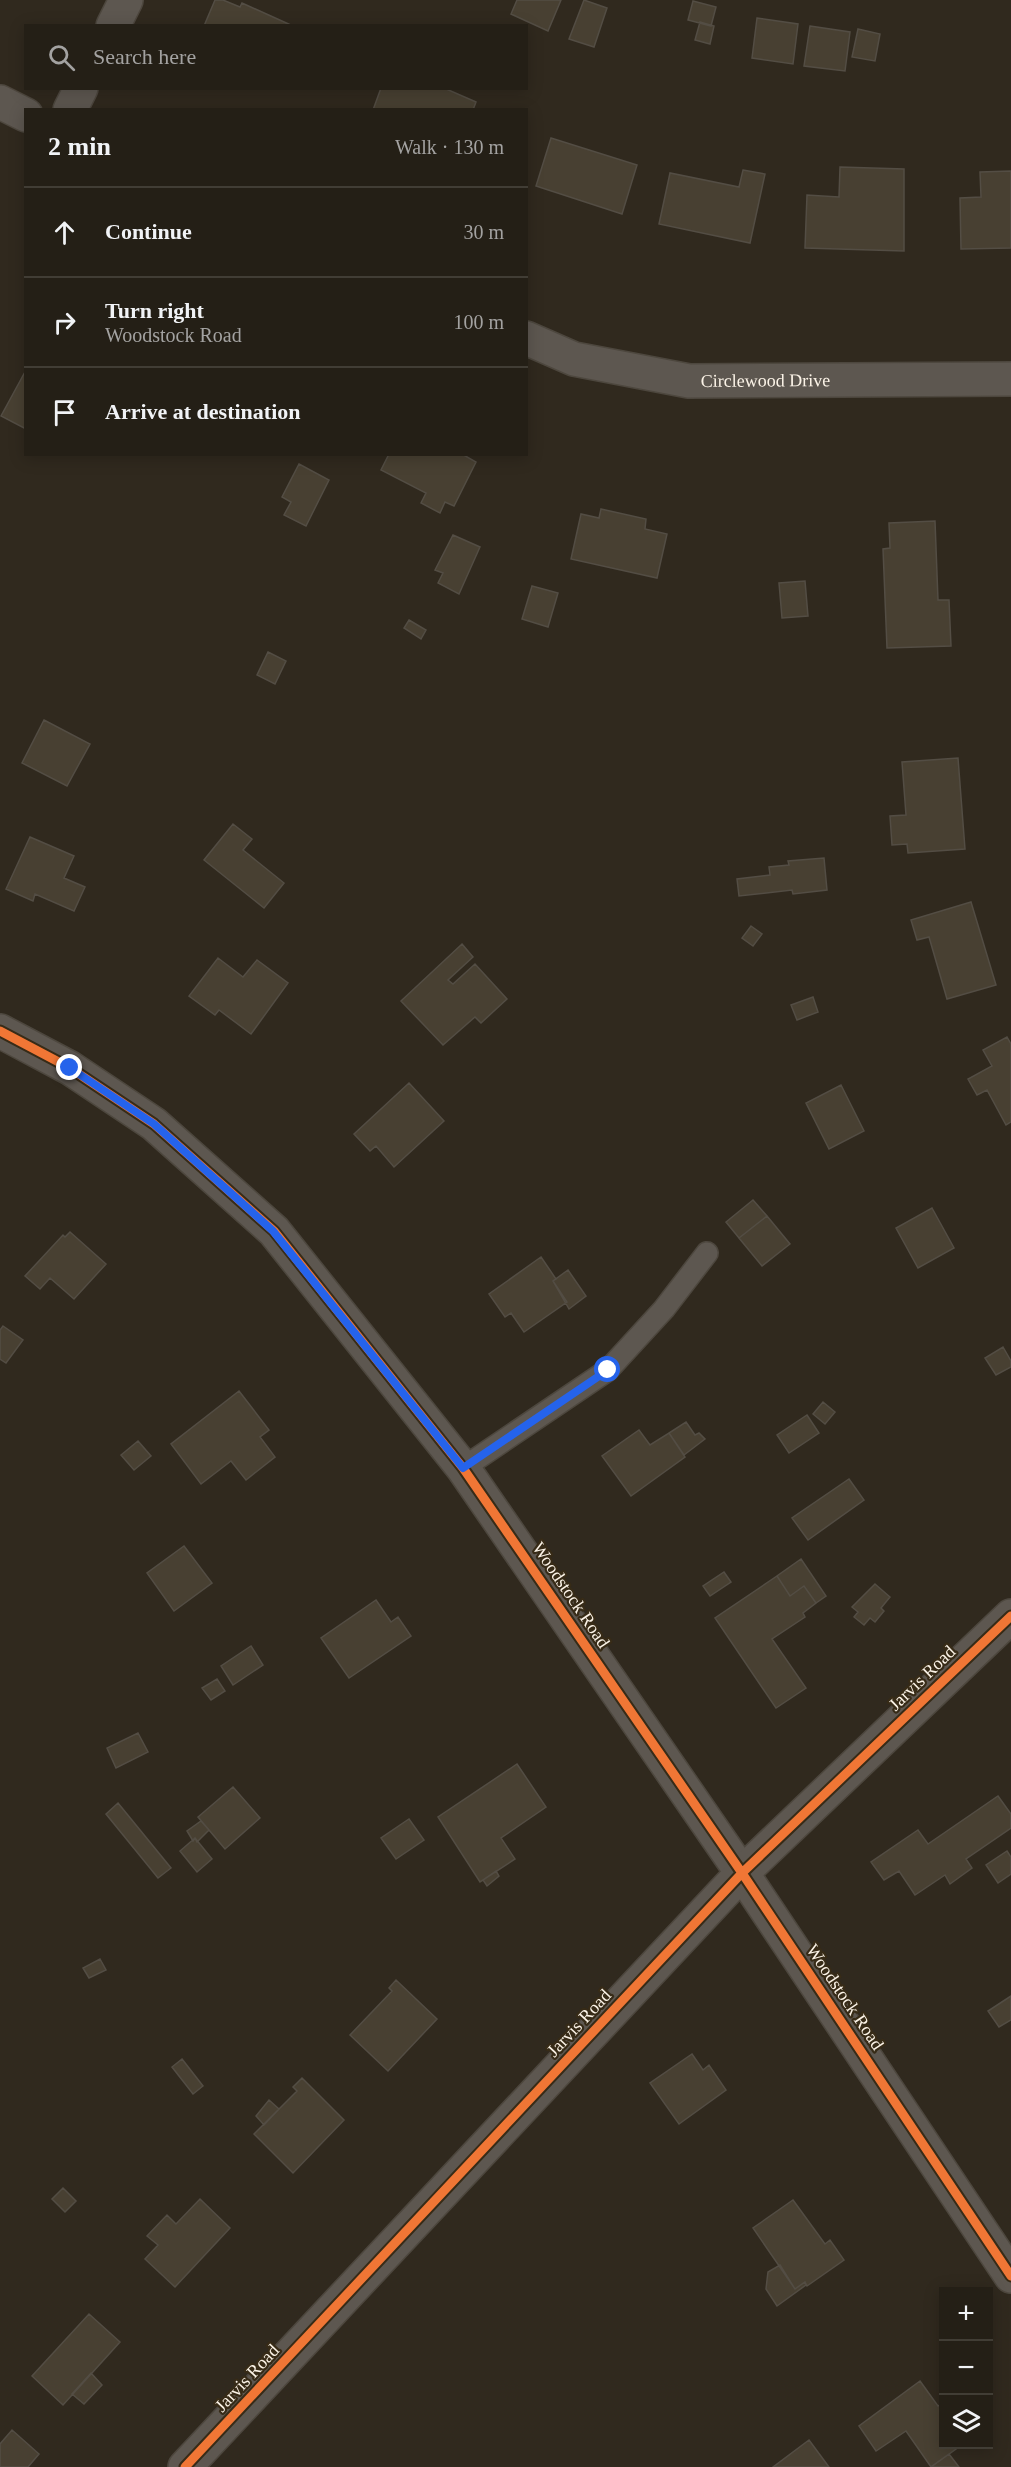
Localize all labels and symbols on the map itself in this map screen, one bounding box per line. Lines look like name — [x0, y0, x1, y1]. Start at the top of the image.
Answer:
street label: Circlewood Drive — [701, 370, 830, 391]
route end — [56, 1054, 82, 1080]
route start — [594, 1356, 620, 1382]
street label: Woodstock Road — [528, 1538, 614, 1652]
street label: Jarvis Road — [885, 1641, 959, 1715]
street label: Woodstock Road — [802, 1940, 888, 2054]
street label: Jarvis Road — [543, 1985, 615, 2061]
street label: Jarvis Road — [211, 2340, 283, 2416]

